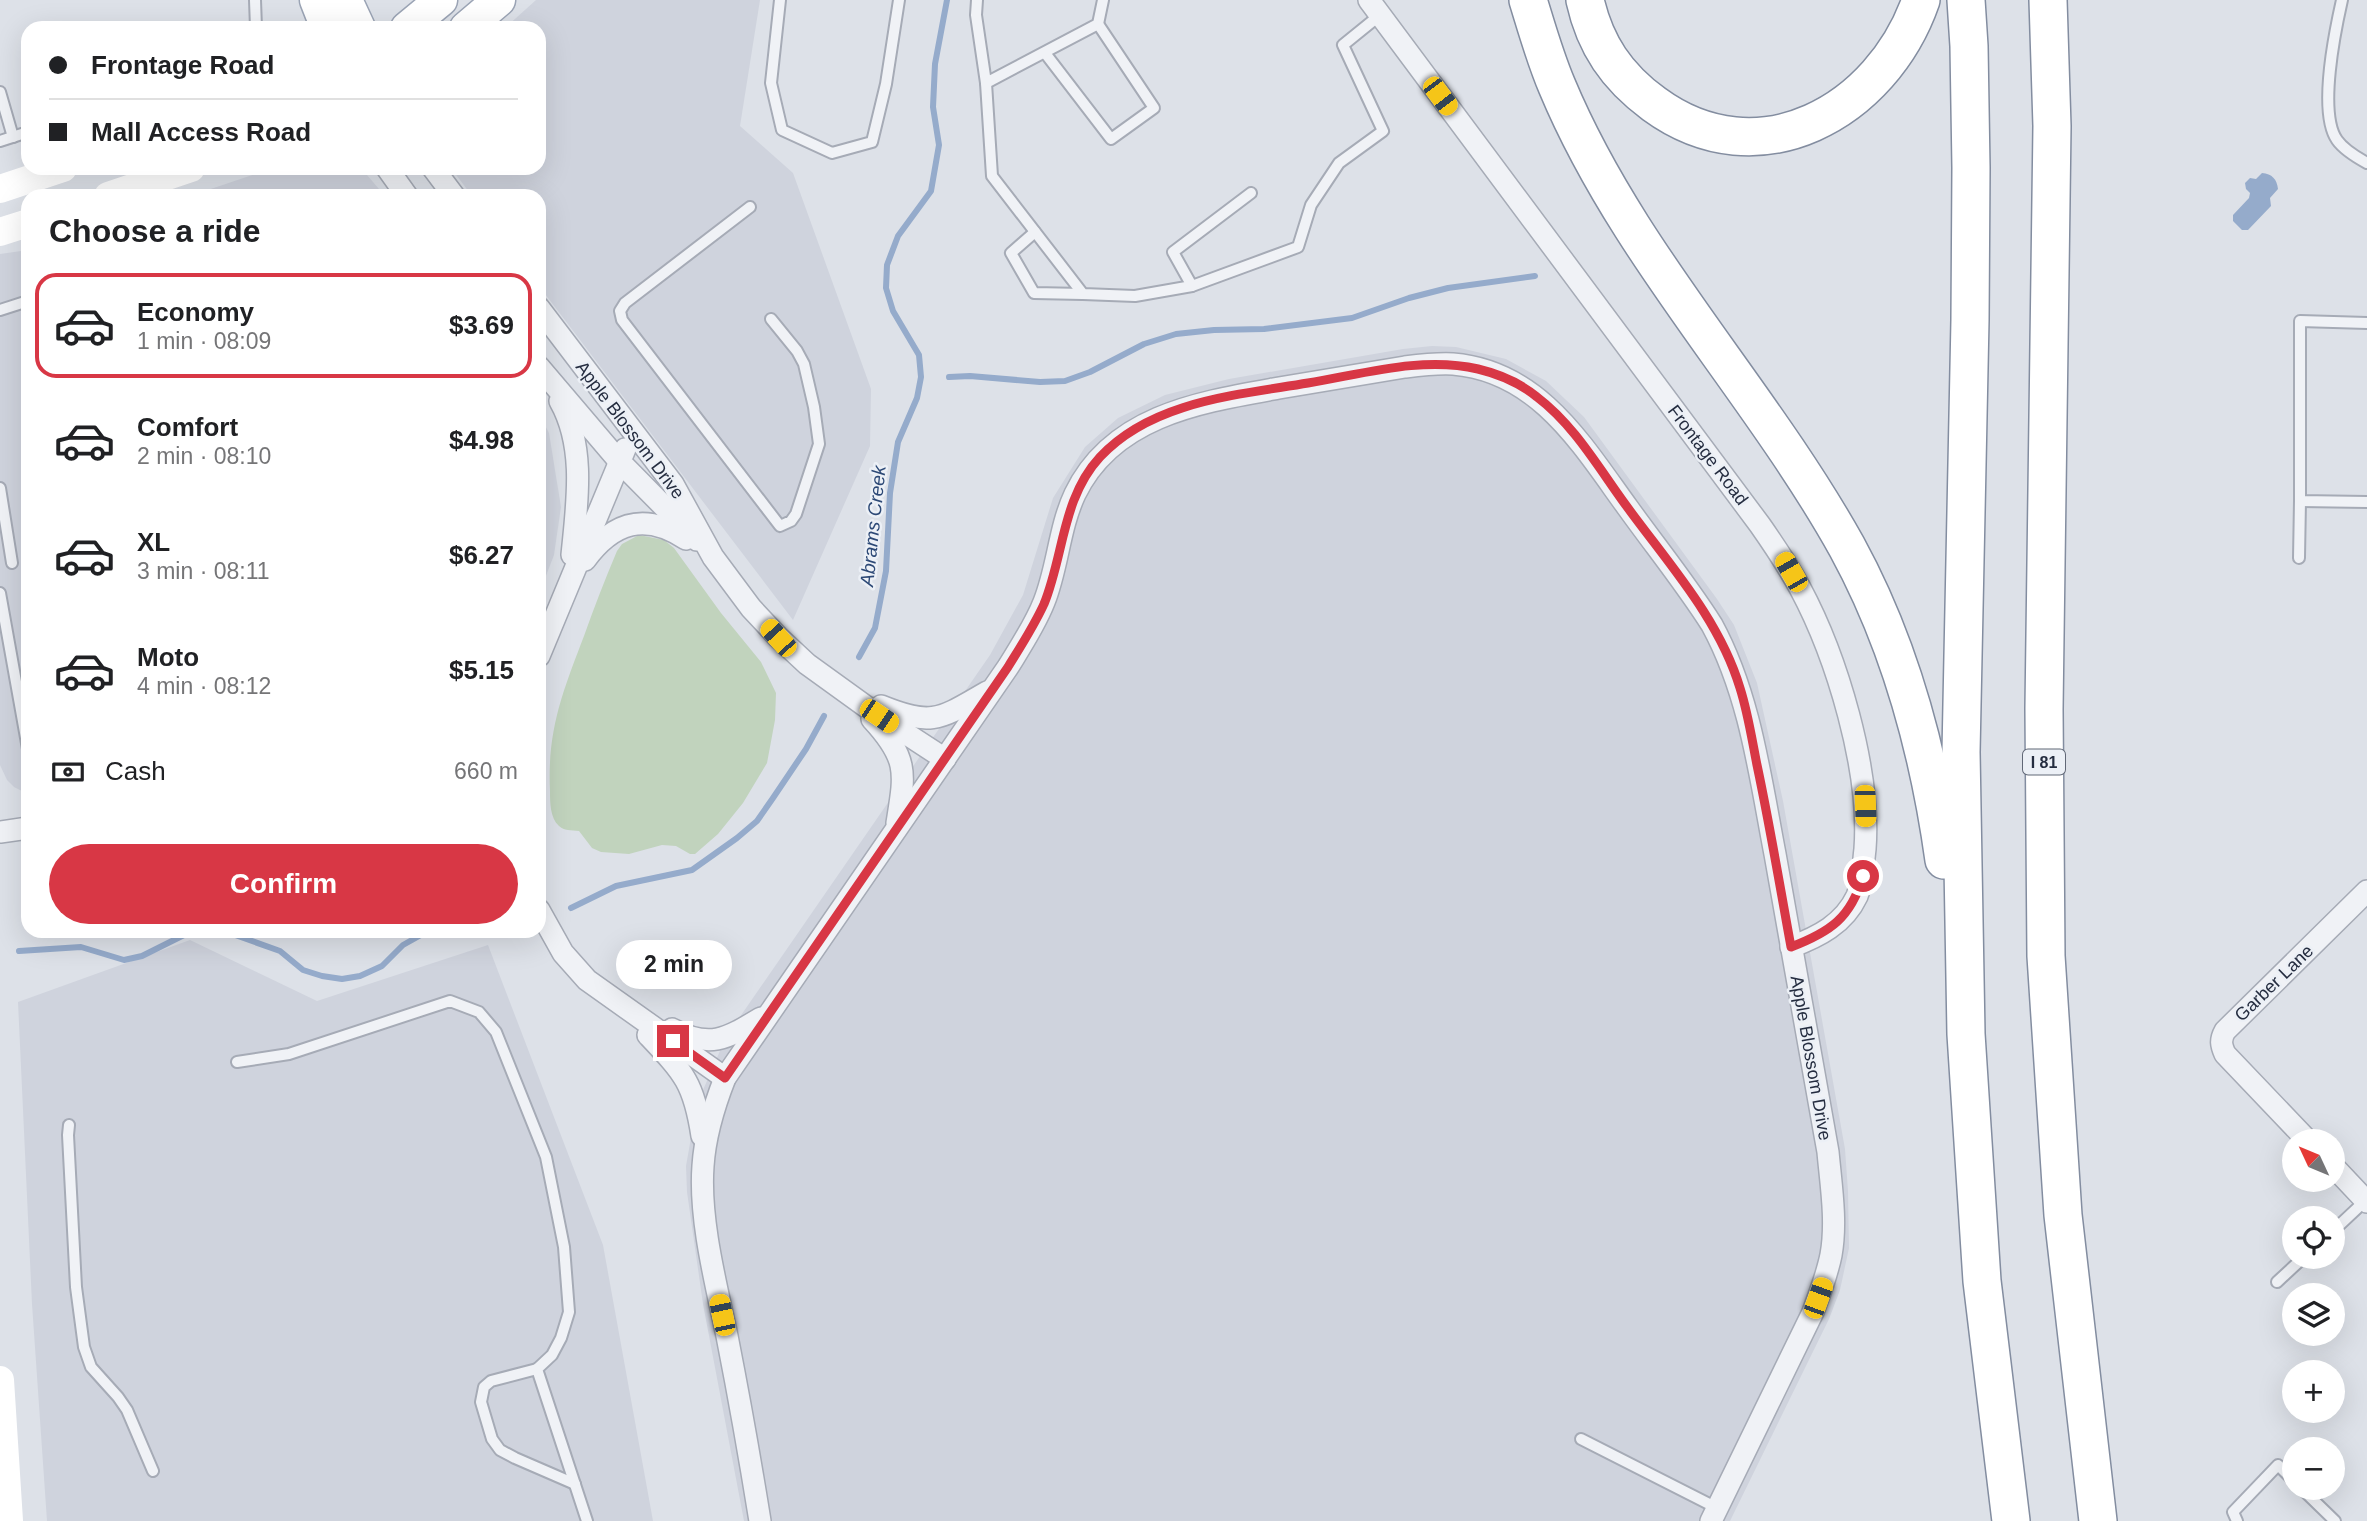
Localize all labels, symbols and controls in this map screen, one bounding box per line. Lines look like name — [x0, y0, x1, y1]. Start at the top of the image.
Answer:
text: Frontage Road — [91, 50, 274, 80]
car — [1419, 73, 1462, 119]
text: Mall Access Road — [91, 117, 311, 147]
text: Choose a ride — [49, 213, 261, 249]
icon: car — [53, 294, 116, 357]
text: Economy — [137, 297, 254, 327]
text: $3.69 — [449, 310, 514, 340]
text: 1 min · 08:09 — [137, 328, 271, 354]
street label: Apple Blossom Drive — [572, 357, 688, 503]
street label: Frontage Road — [1664, 401, 1752, 509]
icon: car — [53, 409, 116, 472]
text: Comfort — [137, 412, 238, 442]
text: $4.98 — [449, 425, 514, 455]
text: 2 min · 08:10 — [137, 443, 271, 469]
water label: Abrams Creek — [856, 463, 890, 588]
icon: car — [53, 524, 116, 587]
text: XL — [137, 527, 170, 557]
text: $6.27 — [449, 540, 514, 570]
car — [1772, 549, 1811, 595]
text: 3 min · 08:11 — [137, 558, 270, 584]
car — [757, 615, 800, 661]
icon: car — [53, 639, 116, 702]
text: Moto — [137, 642, 199, 672]
text: $5.15 — [449, 655, 514, 685]
text: 4 min · 08:12 — [137, 673, 271, 699]
car — [856, 696, 903, 736]
road number: I 81 — [2023, 750, 2065, 775]
icon: cash — [49, 753, 87, 791]
text: Cash — [105, 756, 166, 786]
text: 660 m — [454, 758, 518, 784]
car — [1854, 785, 1877, 827]
button: Confirm — [49, 844, 518, 924]
route start — [1847, 860, 1879, 892]
callout: 2 min — [615, 940, 731, 988]
street label: Garber Lane — [2231, 941, 2317, 1025]
text: 2 min — [644, 951, 704, 977]
street label: Apple Blossom Drive — [1787, 974, 1835, 1142]
route end — [657, 1025, 689, 1057]
north arrow — [2282, 1129, 2345, 1192]
map controls — [2282, 1129, 2345, 1500]
button: locate — [2282, 1206, 2345, 1269]
car — [1801, 1275, 1836, 1321]
button: layers — [2282, 1283, 2345, 1346]
car — [708, 1292, 737, 1338]
button: + — [2282, 1360, 2345, 1423]
button: − — [2282, 1437, 2345, 1500]

